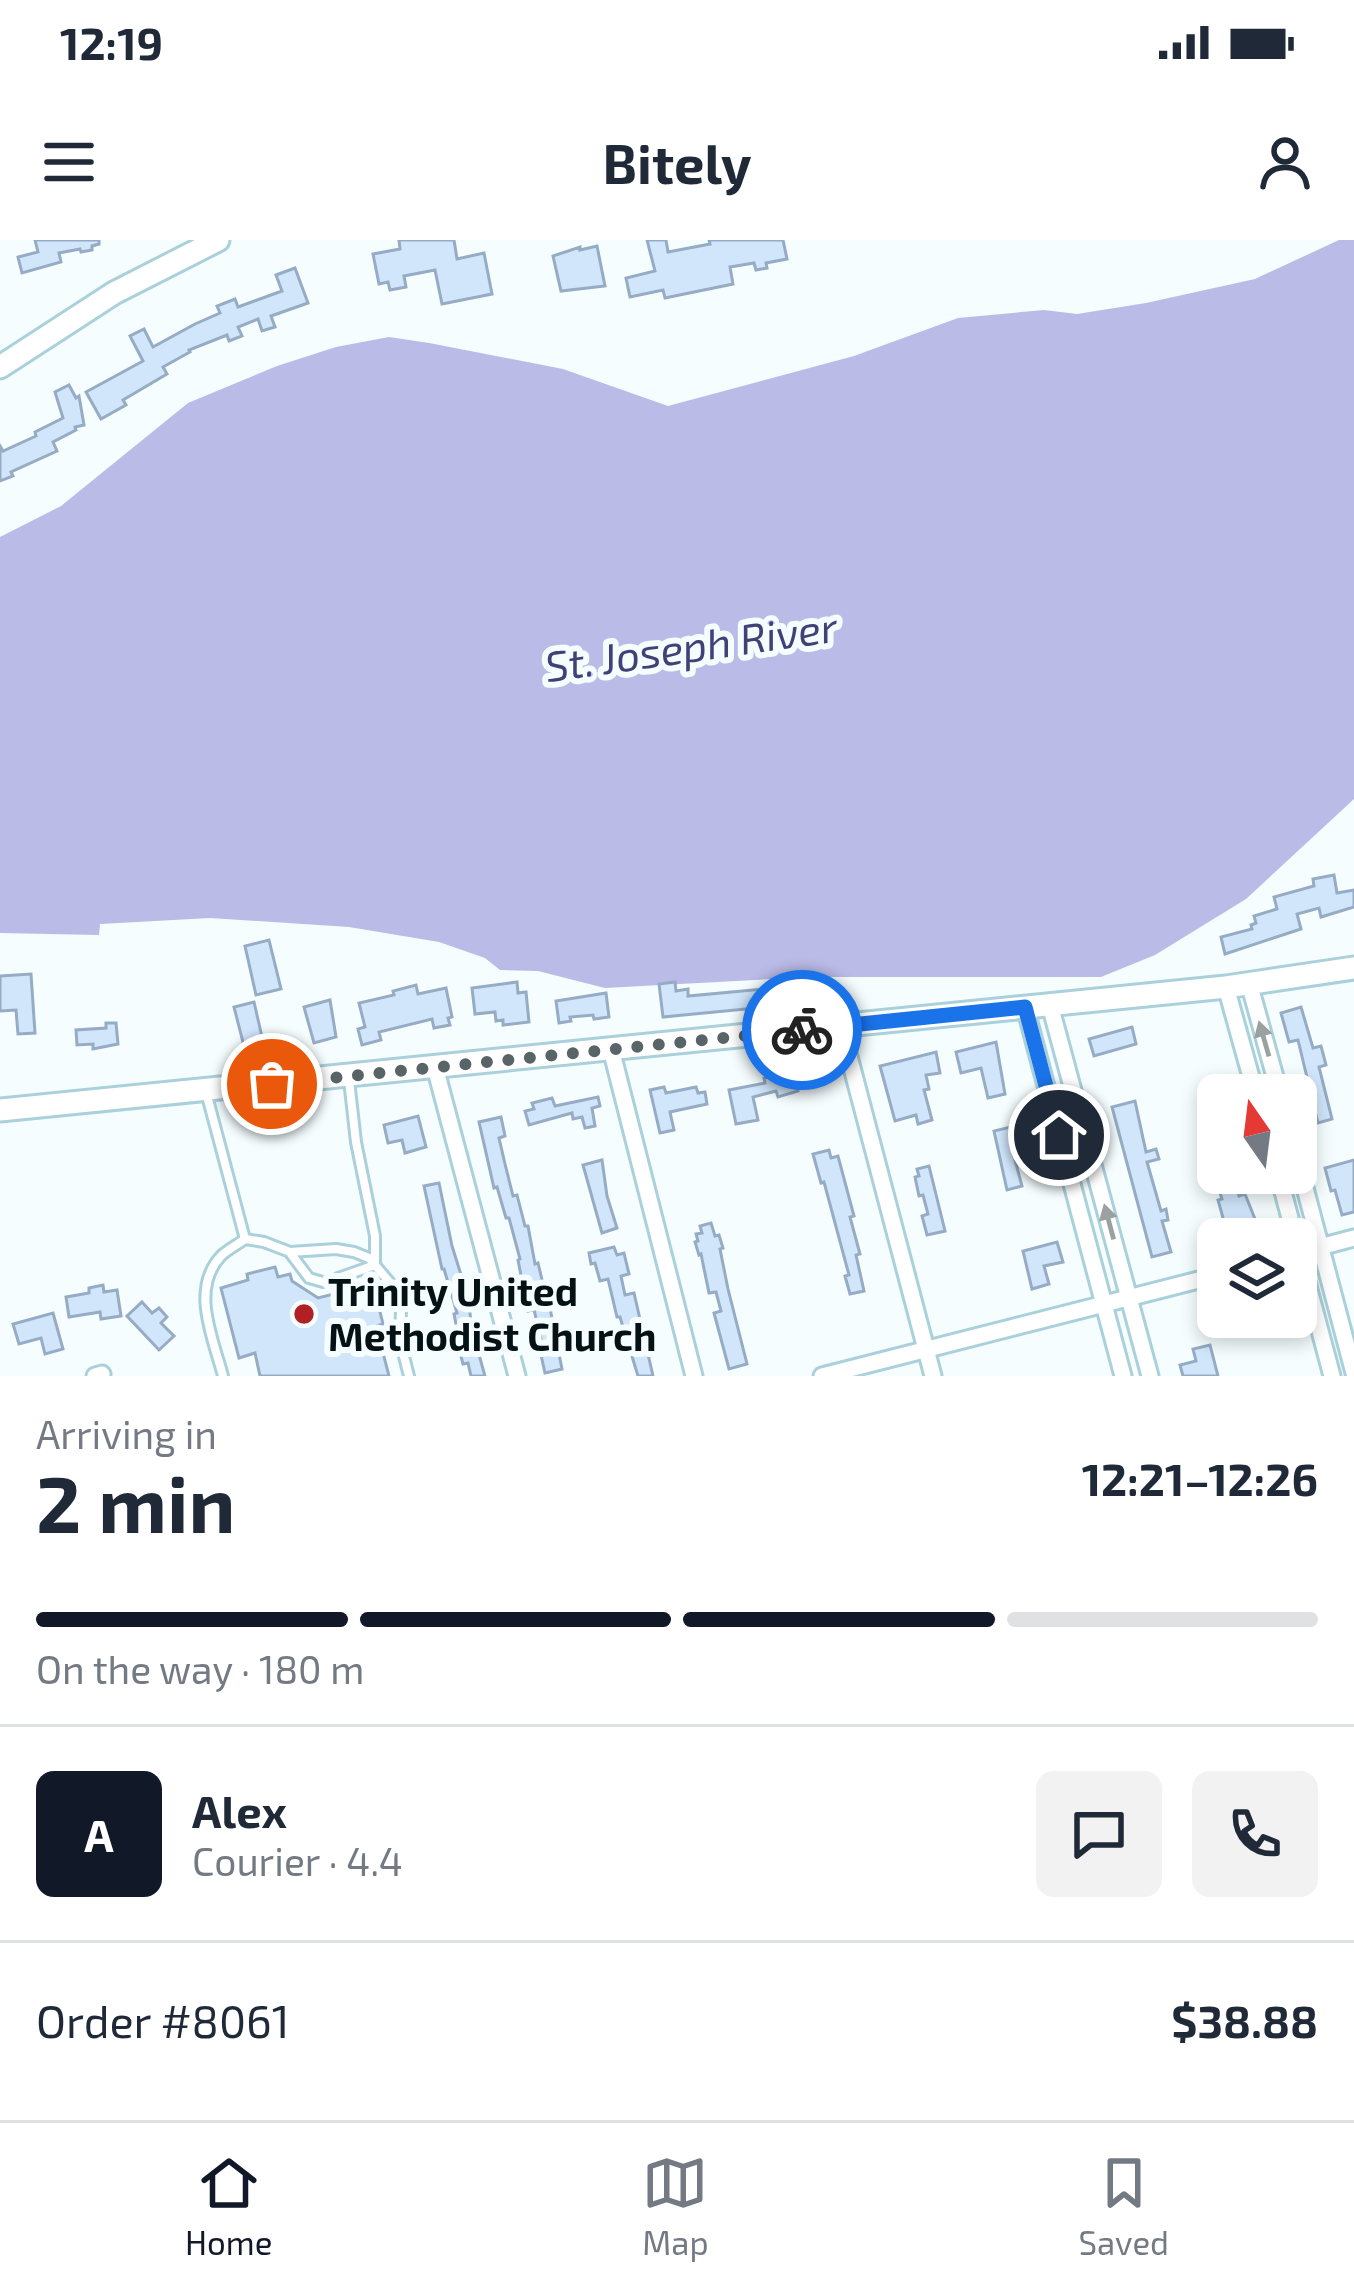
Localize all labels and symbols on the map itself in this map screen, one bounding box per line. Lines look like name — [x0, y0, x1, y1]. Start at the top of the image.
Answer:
water label: St. Joseph River — [541, 600, 841, 691]
courier — [742, 970, 862, 1090]
one-way arrow — [1254, 1020, 1272, 1057]
pin — [221, 1033, 323, 1135]
north arrow — [1197, 1074, 1317, 1194]
pin — [1008, 1084, 1110, 1186]
one-way arrow — [1098, 1204, 1117, 1241]
place label: Trinity United Methodist Church — [328, 1267, 656, 1359]
marker: Trinity United Methodist Church — [291, 1301, 317, 1327]

